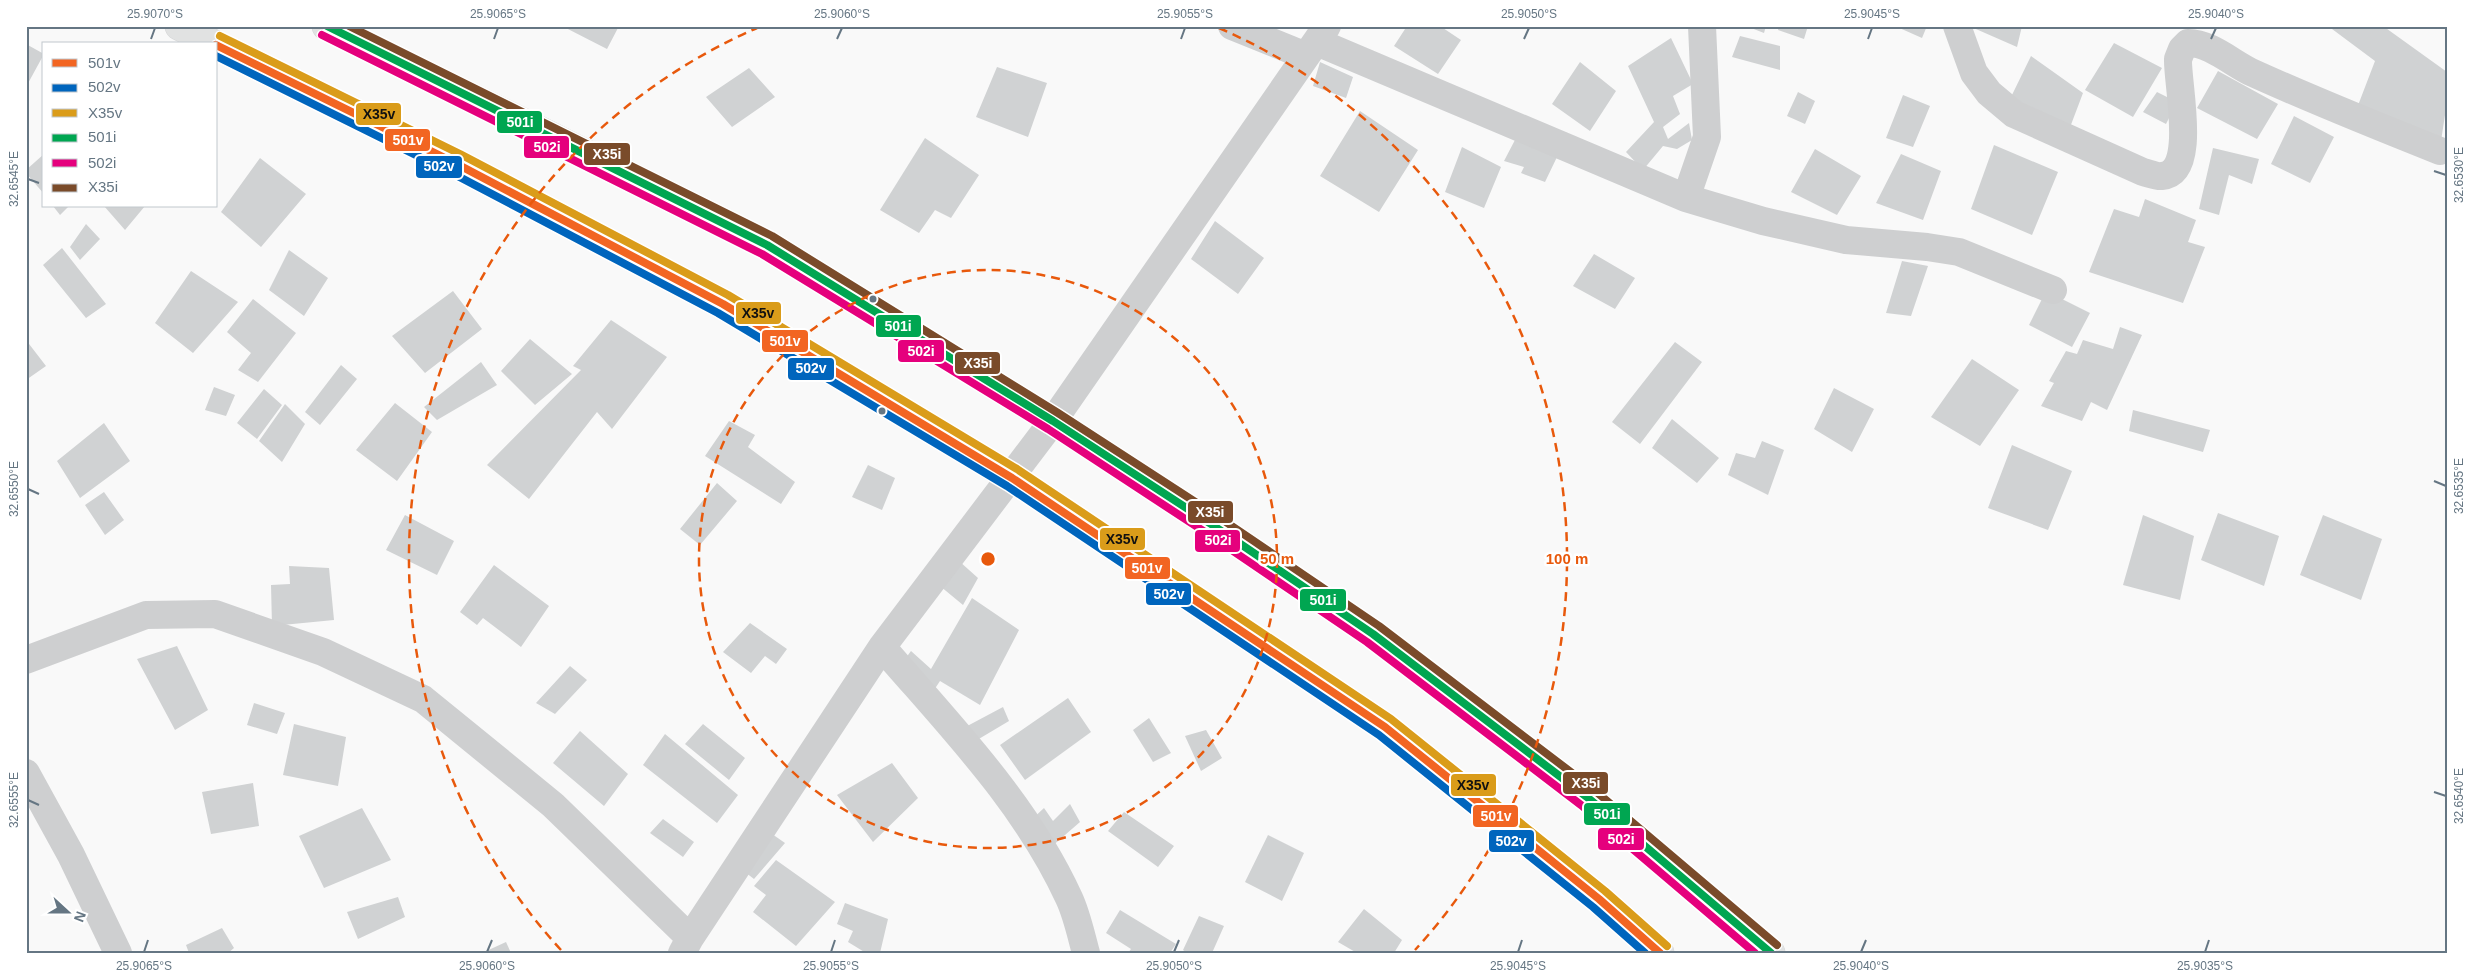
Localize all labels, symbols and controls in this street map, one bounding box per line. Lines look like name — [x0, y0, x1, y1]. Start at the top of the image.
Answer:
text: 25.9070°S — [127, 7, 183, 21]
text: 25.9065°S — [470, 7, 526, 21]
text: 25.9060°S — [814, 7, 870, 21]
text: 25.9055°S — [1157, 7, 1213, 21]
text: 25.9050°S — [1501, 7, 1557, 21]
text: 25.9045°S — [1844, 7, 1900, 21]
text: 25.9040°S — [2188, 7, 2244, 21]
legend — [42, 42, 218, 208]
text: 501v — [88, 54, 121, 71]
text: 502v — [88, 78, 121, 95]
line badge: X35v — [355, 102, 402, 126]
text: X35v — [88, 104, 123, 121]
text: X35v — [363, 106, 396, 122]
line badge: 501i — [496, 110, 543, 134]
text: 501i — [506, 114, 534, 130]
text: 501i — [88, 128, 116, 145]
line badge: 501v — [384, 128, 431, 152]
text: 501v — [392, 132, 424, 148]
line badge: 502i — [523, 135, 570, 159]
text: 502i — [533, 139, 561, 155]
line badge: X35i — [583, 142, 631, 166]
text: X35i — [593, 146, 621, 162]
text: 32.6530°E — [2452, 147, 2466, 203]
text: 32.6545°E — [7, 151, 21, 207]
text: 502i — [88, 154, 116, 171]
line badge: 502v — [415, 155, 463, 179]
text: 502v — [423, 158, 455, 174]
text: X35i — [88, 178, 118, 195]
unlabelled marker — [868, 294, 878, 304]
line badge: X35v — [735, 301, 782, 325]
text: X35v — [742, 305, 775, 321]
line badge: 501i — [875, 314, 922, 338]
text: 501i — [884, 318, 912, 334]
line badge: 501v — [761, 329, 809, 353]
text: 501v — [769, 333, 801, 349]
line badge: 502i — [897, 339, 945, 363]
text: 502i — [907, 343, 935, 359]
line badge: X35i — [954, 351, 1001, 375]
text: X35i — [964, 355, 992, 371]
line badge: 502v — [787, 357, 835, 381]
text: 502v — [795, 360, 827, 376]
unlabelled marker — [877, 406, 887, 416]
text: 32.6535°E — [2452, 458, 2466, 514]
text: 32.6550°E — [7, 461, 21, 517]
line badge: X35i — [1187, 500, 1234, 524]
text: X35i — [1196, 504, 1224, 520]
line badge: X35v — [1099, 527, 1146, 551]
line badge: 502i — [1194, 529, 1241, 553]
text: X35v — [1106, 531, 1139, 547]
text: 502i — [1204, 532, 1232, 548]
centre of rings — [979, 550, 997, 568]
text: 50 m — [1260, 550, 1294, 567]
text: 100 m — [1546, 550, 1588, 567]
line badge: 501v — [1124, 556, 1171, 580]
text: 501v — [1131, 560, 1163, 576]
line badge: 502v — [1145, 582, 1192, 606]
text: 502v — [1153, 586, 1185, 602]
line badge: 501i — [1299, 588, 1347, 612]
text: 501i — [1309, 592, 1337, 608]
text: 32.6540°E — [2452, 768, 2466, 824]
line badge: X35i — [1562, 771, 1609, 795]
text: 32.6555°E — [7, 772, 21, 828]
line badge: X35v — [1450, 773, 1497, 797]
text: X35i — [1572, 775, 1600, 791]
text: X35v — [1457, 777, 1490, 793]
line badge: 501i — [1583, 802, 1631, 826]
line badge: 501v — [1472, 804, 1519, 828]
text: 501i — [1593, 806, 1621, 822]
text: 501v — [1480, 808, 1512, 824]
line badge: 502i — [1597, 827, 1645, 851]
line badge: 502v — [1488, 829, 1535, 853]
text: 502i — [1607, 831, 1635, 847]
text: 502v — [1495, 833, 1527, 849]
north arrow — [42, 886, 92, 936]
text: N — [71, 909, 89, 924]
text: 25.9065°S — [116, 959, 172, 973]
text: 25.9060°S — [459, 959, 515, 973]
text: 25.9055°S — [803, 959, 859, 973]
text: 25.9050°S — [1146, 959, 1202, 973]
text: 25.9045°S — [1490, 959, 1546, 973]
text: 25.9040°S — [1833, 959, 1889, 973]
text: 25.9035°S — [2177, 959, 2233, 973]

